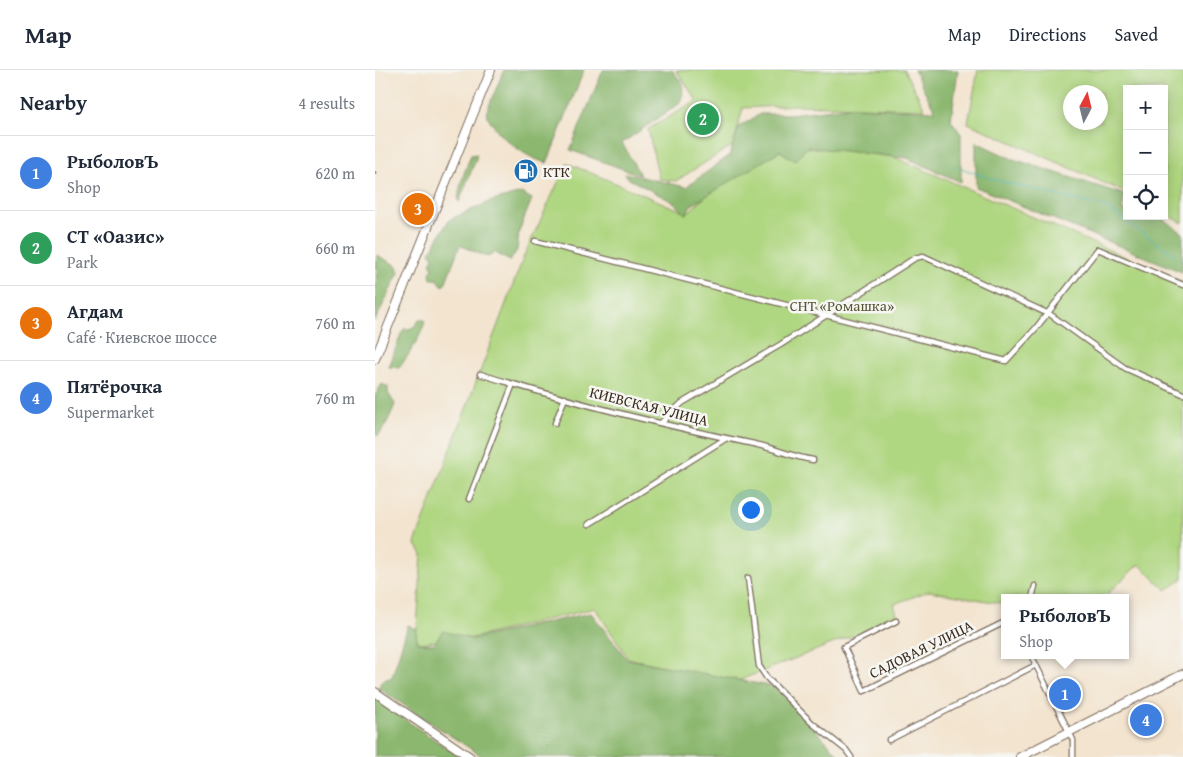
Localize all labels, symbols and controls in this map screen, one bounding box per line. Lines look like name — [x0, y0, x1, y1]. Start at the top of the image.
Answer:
text: Map — [25, 17, 72, 52]
text: Map — [948, 21, 981, 48]
text: Directions — [1009, 21, 1086, 48]
text: Saved — [1114, 21, 1158, 48]
north arrow — [1063, 85, 1108, 130]
map controls — [1123, 85, 1168, 220]
button: + — [1123, 85, 1168, 130]
text: Nearby — [20, 87, 87, 118]
text: 4 results — [298, 91, 355, 115]
pin: 2 — [687, 100, 719, 138]
button: − — [1123, 130, 1168, 175]
text: РыболовЪ — [67, 147, 159, 175]
fuel station icon: КТК — [513, 158, 539, 184]
text: 1 — [32, 161, 40, 185]
text: 620 m — [315, 161, 355, 185]
place label: КТК — [543, 161, 571, 182]
text: Shop — [67, 175, 101, 199]
button: locate — [1123, 175, 1168, 220]
pin: 3 — [402, 190, 434, 228]
text: СТ «Оазис» — [67, 222, 165, 250]
text: 2 — [32, 236, 40, 260]
text: 660 m — [315, 236, 355, 260]
text: Park — [67, 250, 98, 274]
park label: СНТ «Ромашка» — [790, 295, 894, 316]
text: Агдам — [67, 297, 123, 325]
text: 3 — [32, 311, 40, 335]
text: 760 m — [315, 311, 355, 335]
text: Café · Киевское шоссе — [67, 325, 217, 349]
text: Пятёрочка — [67, 372, 162, 400]
street label: КИЕВСКАЯ УЛИЦА — [587, 381, 711, 431]
text: 4 — [32, 386, 40, 410]
text: 760 m — [315, 386, 355, 410]
text: Supermarket — [67, 400, 154, 424]
your location — [738, 497, 764, 523]
popup — [1001, 594, 1129, 659]
text: РыболовЪ — [1019, 601, 1111, 629]
street label: САДОВАЯ УЛИЦА — [866, 615, 976, 683]
text: Shop — [1019, 629, 1053, 653]
pin: 1 — [1049, 675, 1081, 713]
pin: 4 — [1130, 701, 1162, 739]

